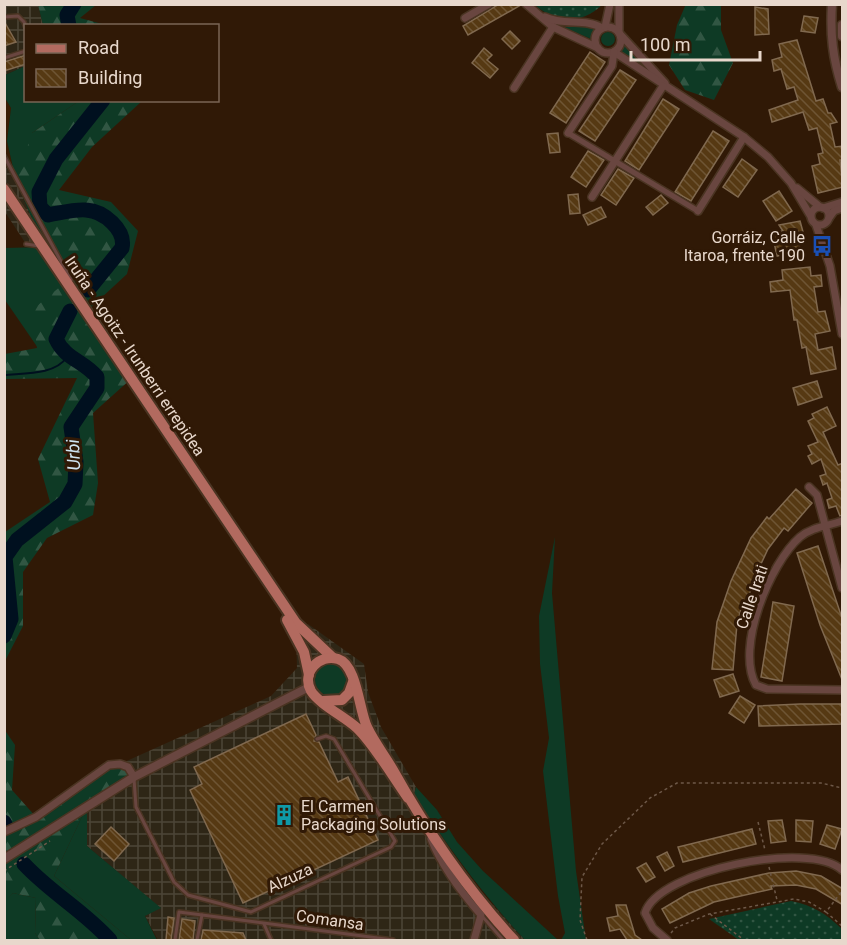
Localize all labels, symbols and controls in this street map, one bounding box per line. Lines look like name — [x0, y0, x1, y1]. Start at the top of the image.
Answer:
legend — [24, 24, 219, 102]
scale bar — [631, 24, 760, 62]
text: 100 m — [640, 34, 691, 55]
text: Road — [78, 37, 119, 58]
text: Building — [78, 67, 142, 88]
place label: Gorráiz, Calle Itaroa, frente 190 — [684, 228, 805, 265]
bus stop icon: Gorráiz, Calle Itaroa, frente 190 — [810, 234, 834, 258]
street label: Iruña - Agoitz - Irunberri errepidea — [61, 253, 209, 459]
water label: Urbi — [62, 438, 84, 471]
street label: Calle Irati — [732, 562, 772, 632]
place label: El Carmen Packaging Solutions — [301, 797, 446, 834]
building icon: El Carmen Packaging Solutions — [272, 803, 296, 827]
street label: Alzuza — [264, 859, 316, 897]
street label: Comansa — [295, 906, 365, 934]

